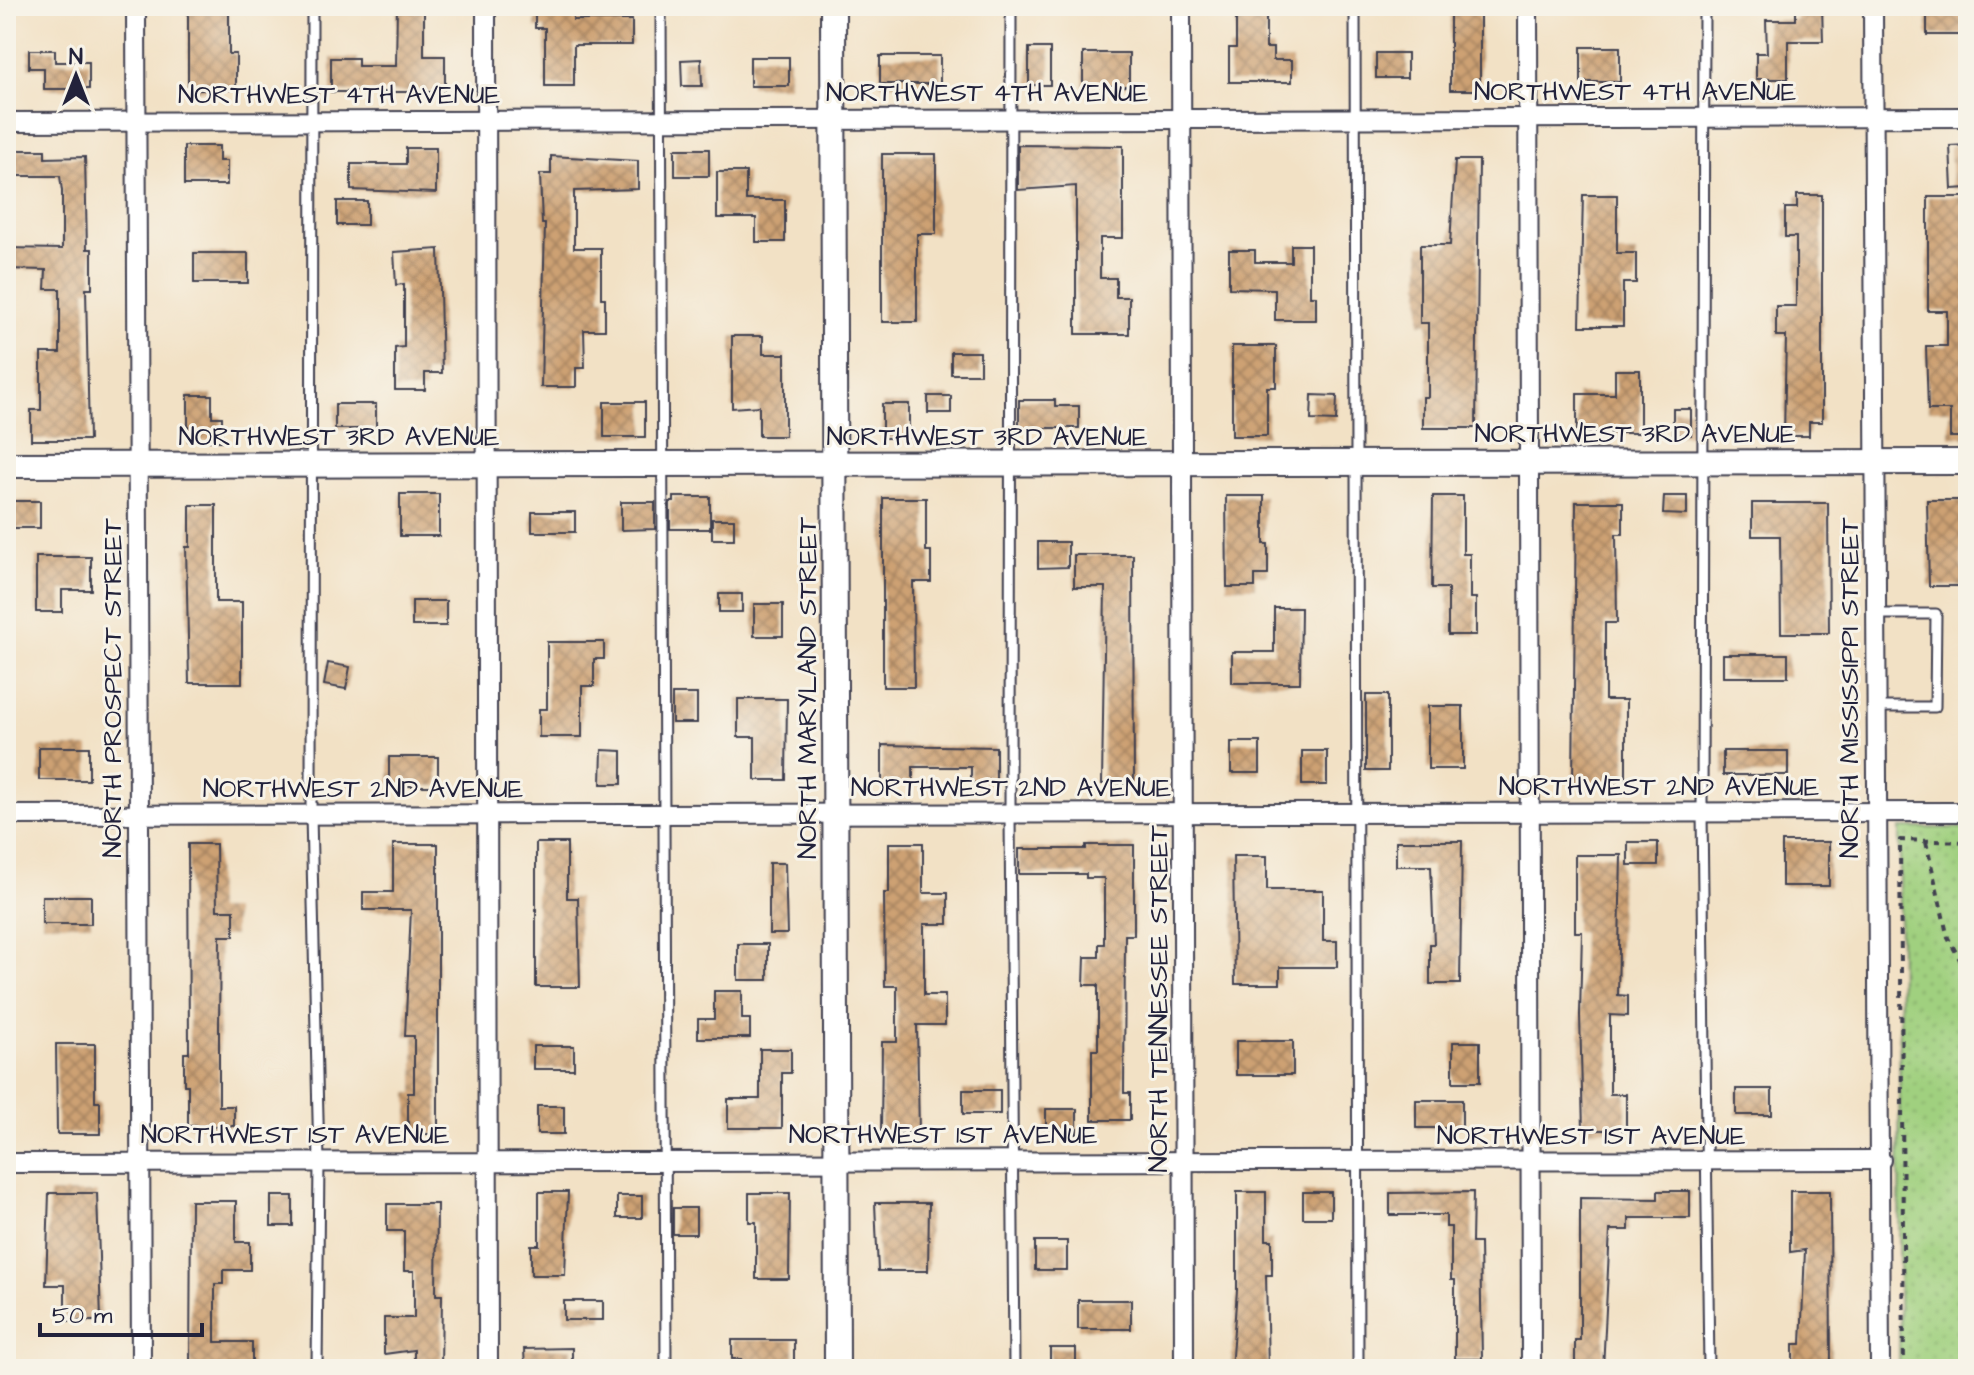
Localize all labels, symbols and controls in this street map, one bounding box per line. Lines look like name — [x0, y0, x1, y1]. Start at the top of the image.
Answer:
north arrow — [36, 36, 116, 116]
text: N — [69, 42, 83, 73]
street label: NORTHWEST 4TH AVENUE — [1474, 74, 1796, 110]
street label: NORTHWEST 4TH AVENUE — [826, 75, 1148, 111]
street label: NORTHWEST 4TH AVENUE — [178, 77, 500, 113]
street label: NORTHWEST 3RD AVENUE — [1474, 416, 1796, 452]
street label: NORTHWEST 3RD AVENUE — [178, 419, 500, 455]
street label: NORTHWEST 3RD AVENUE — [826, 419, 1148, 455]
street label: NORTH MARYLAND STREET — [790, 516, 826, 859]
street label: NORTH MISSISSIPPI STREET — [1832, 517, 1868, 858]
street label: NORTH PROSPECT STREET — [95, 518, 131, 858]
street label: NORTHWEST 2ND AVENUE — [1499, 769, 1819, 805]
street label: NORTHWEST 2ND AVENUE — [851, 770, 1171, 806]
street label: NORTHWEST 2ND AVENUE — [203, 771, 523, 807]
street label: NORTH TENNESSEE STREET — [1141, 825, 1177, 1173]
street label: NORTHWEST 1ST AVENUE — [141, 1117, 449, 1153]
street label: NORTHWEST 1ST AVENUE — [789, 1117, 1097, 1153]
street label: NORTHWEST 1ST AVENUE — [1437, 1118, 1745, 1154]
scale bar — [40, 1287, 202, 1337]
text: 50 m — [52, 1299, 113, 1333]

